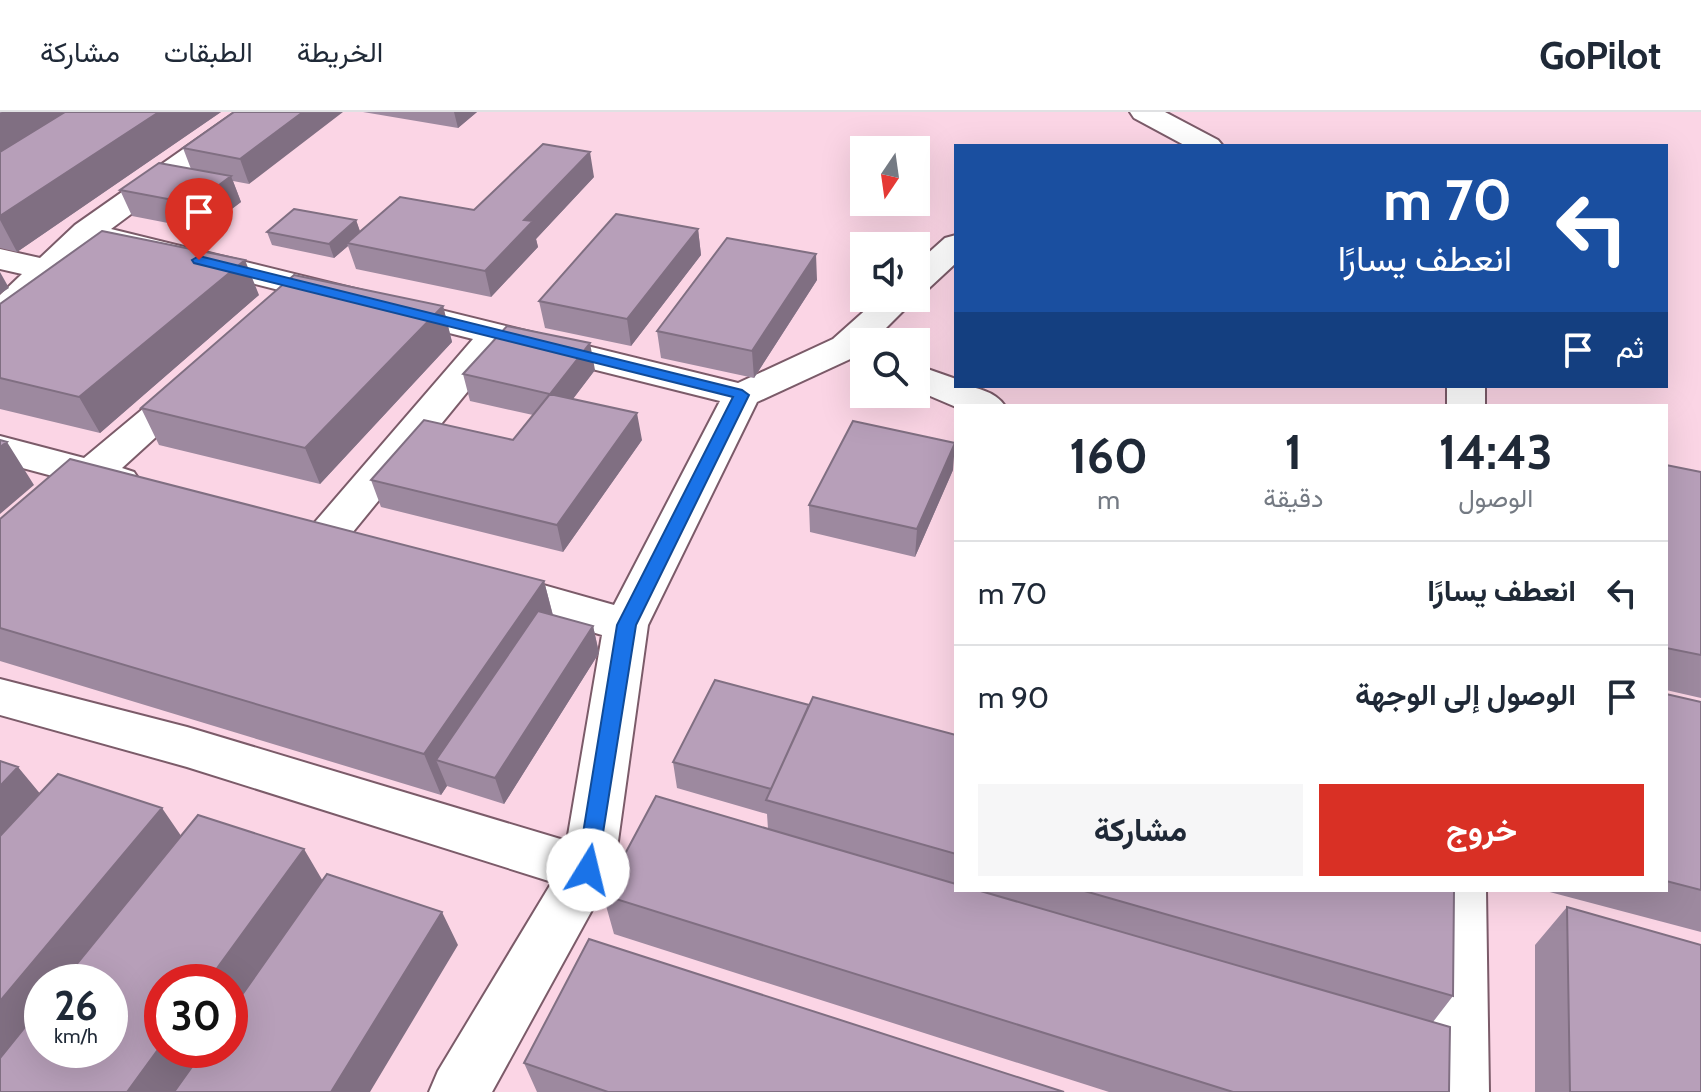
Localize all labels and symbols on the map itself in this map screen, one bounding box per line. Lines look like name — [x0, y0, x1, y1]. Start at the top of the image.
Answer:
north arrow — [850, 136, 930, 216]
pin — [165, 178, 233, 260]
position arrow — [546, 828, 630, 912]
speed limit sign: 30 — [144, 964, 248, 1068]

